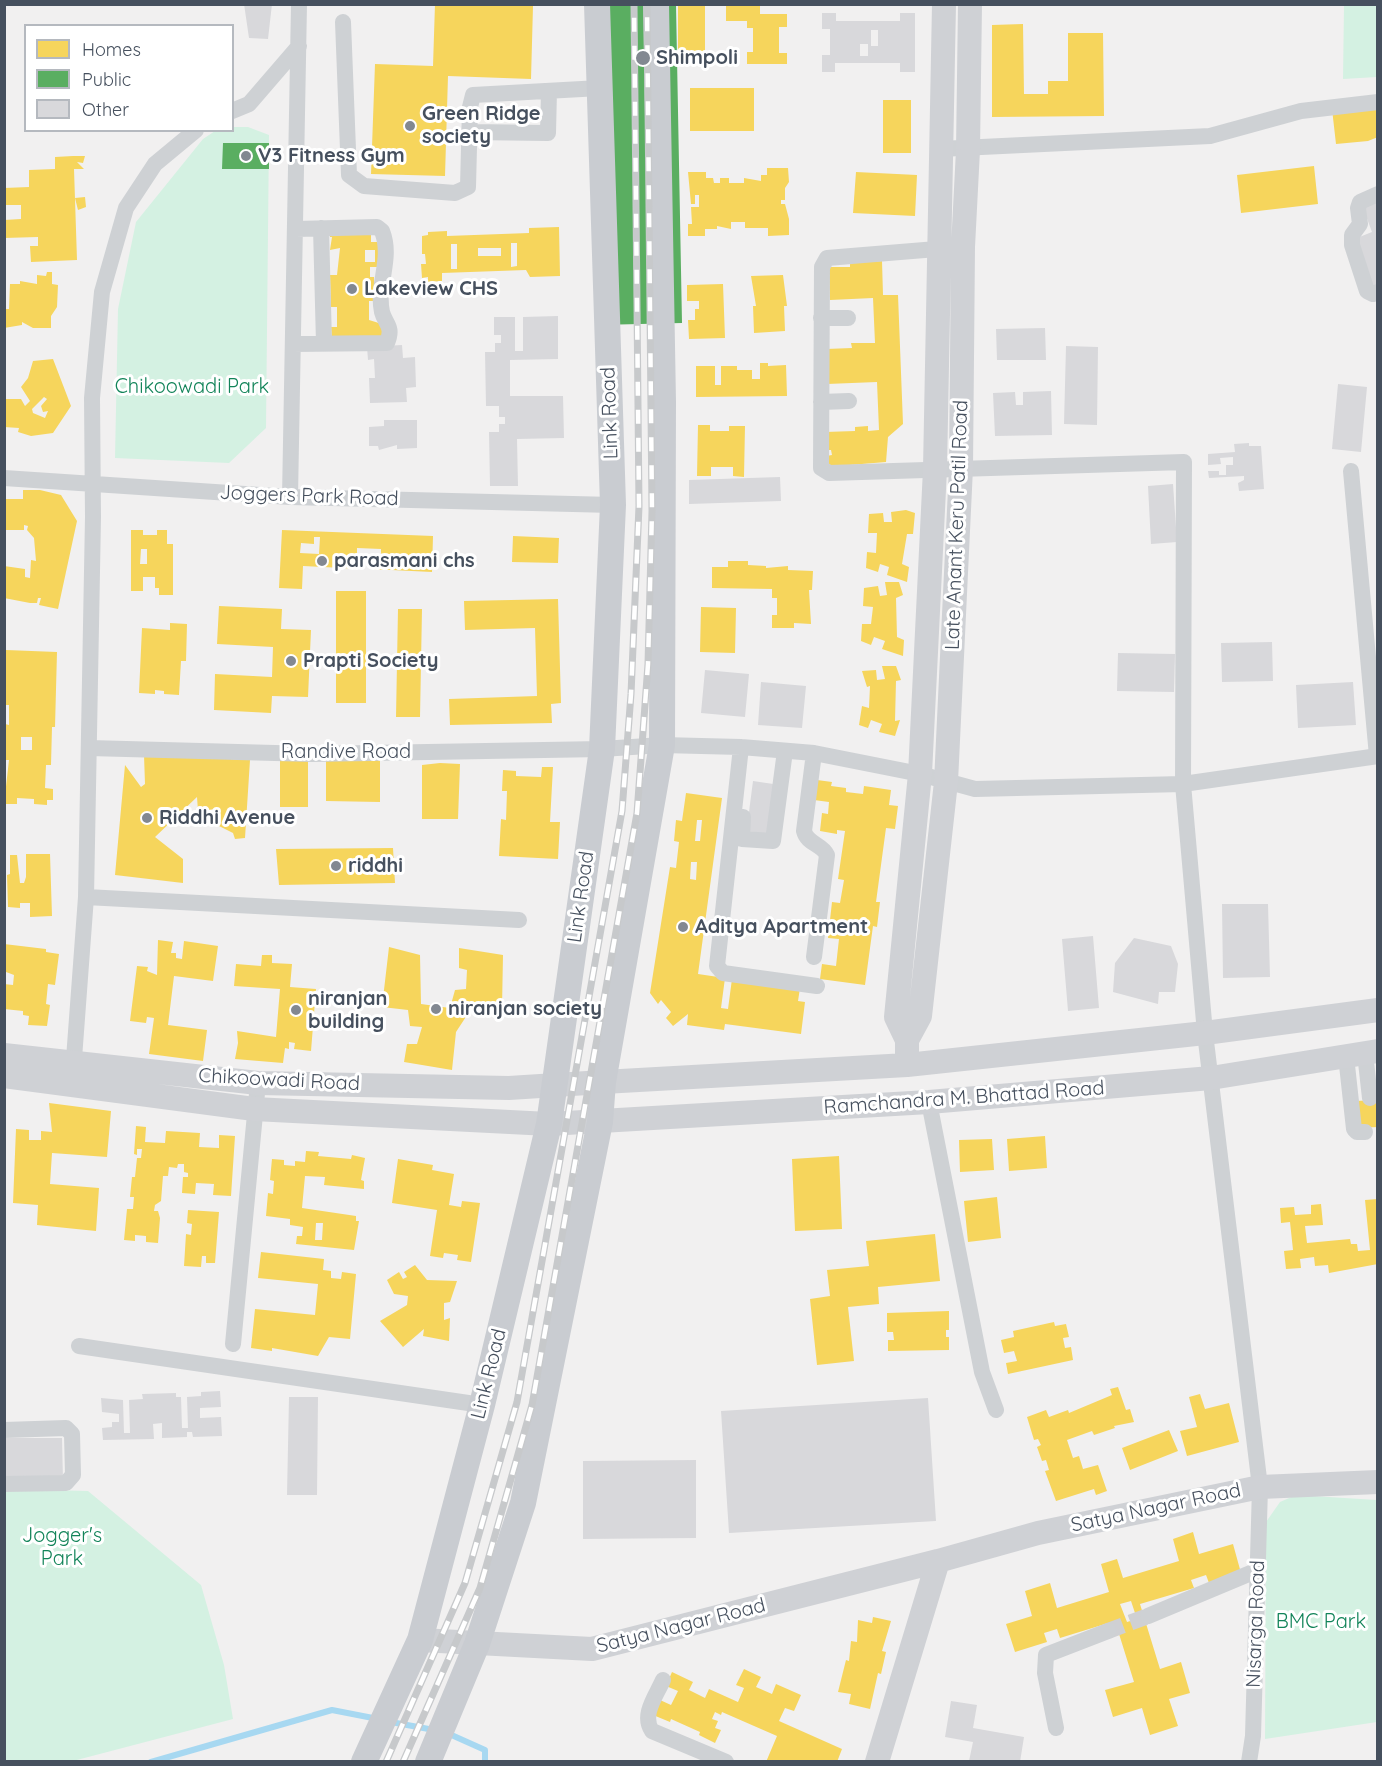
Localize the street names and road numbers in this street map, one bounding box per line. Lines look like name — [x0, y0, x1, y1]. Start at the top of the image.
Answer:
street label: Link Road — [596, 366, 624, 460]
street label: Late Anant Keru Patil Road — [941, 400, 973, 650]
street label: Joggers Park Road — [219, 481, 399, 511]
street label: Randive Road — [281, 740, 411, 764]
street label: Link Road — [563, 850, 599, 944]
street label: Chikoowadi Road — [198, 1064, 360, 1096]
street label: Ramchandra M. Bhattad Road — [823, 1076, 1105, 1120]
street label: Link Road — [466, 1326, 512, 1422]
street label: Satya Nagar Road — [1069, 1478, 1243, 1538]
street label: Nisarga Road — [1242, 1560, 1270, 1688]
street label: Satya Nagar Road — [594, 1593, 768, 1659]

